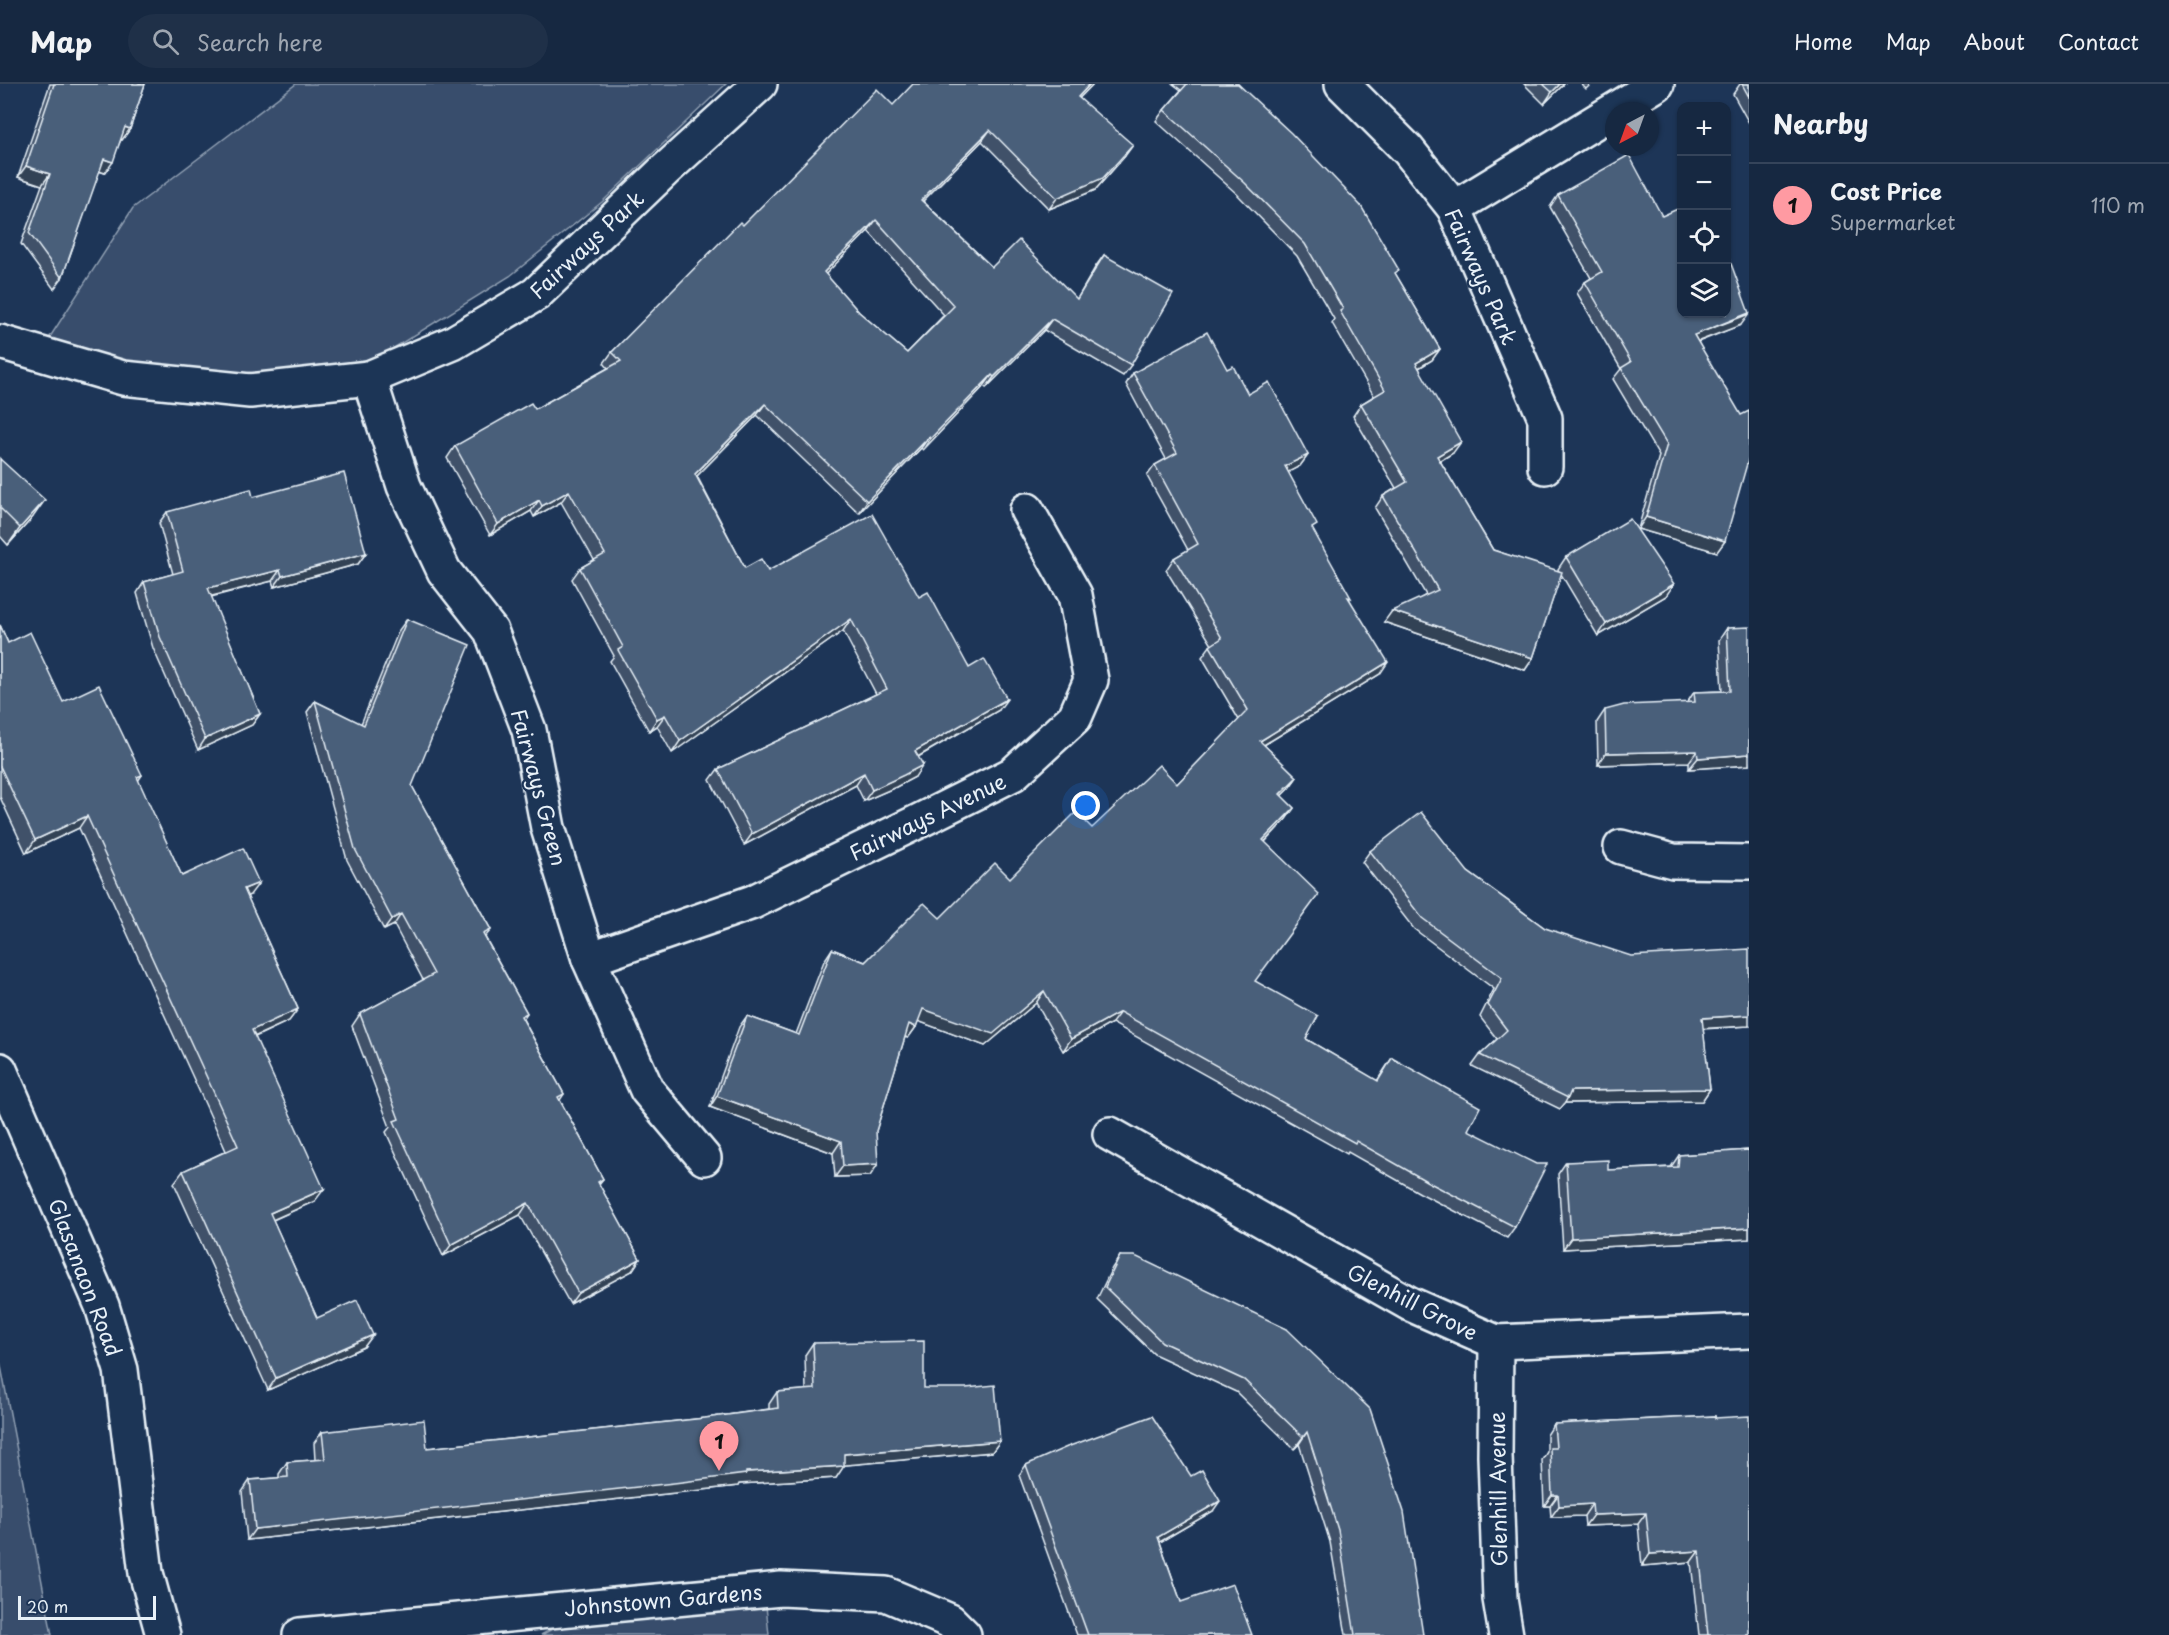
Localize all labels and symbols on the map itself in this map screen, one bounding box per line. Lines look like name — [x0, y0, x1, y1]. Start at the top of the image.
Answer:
north arrow — [1605, 102, 1659, 156]
street label: Fairways Park — [521, 182, 651, 306]
street label: Fairways Park — [1438, 203, 1527, 350]
street label: Fairways Green — [504, 705, 576, 869]
street label: Fairways Avenue — [843, 764, 1011, 868]
your location — [1071, 791, 1100, 820]
street label: Glasanaon Road — [41, 1193, 131, 1361]
street label: Glenhill Grove — [1342, 1254, 1484, 1348]
street label: Glenhill Avenue — [1480, 1411, 1514, 1567]
pin: 1 — [700, 1422, 738, 1471]
street label: Johnstown Gardens — [563, 1574, 763, 1624]
scale bar — [18, 1593, 156, 1620]

